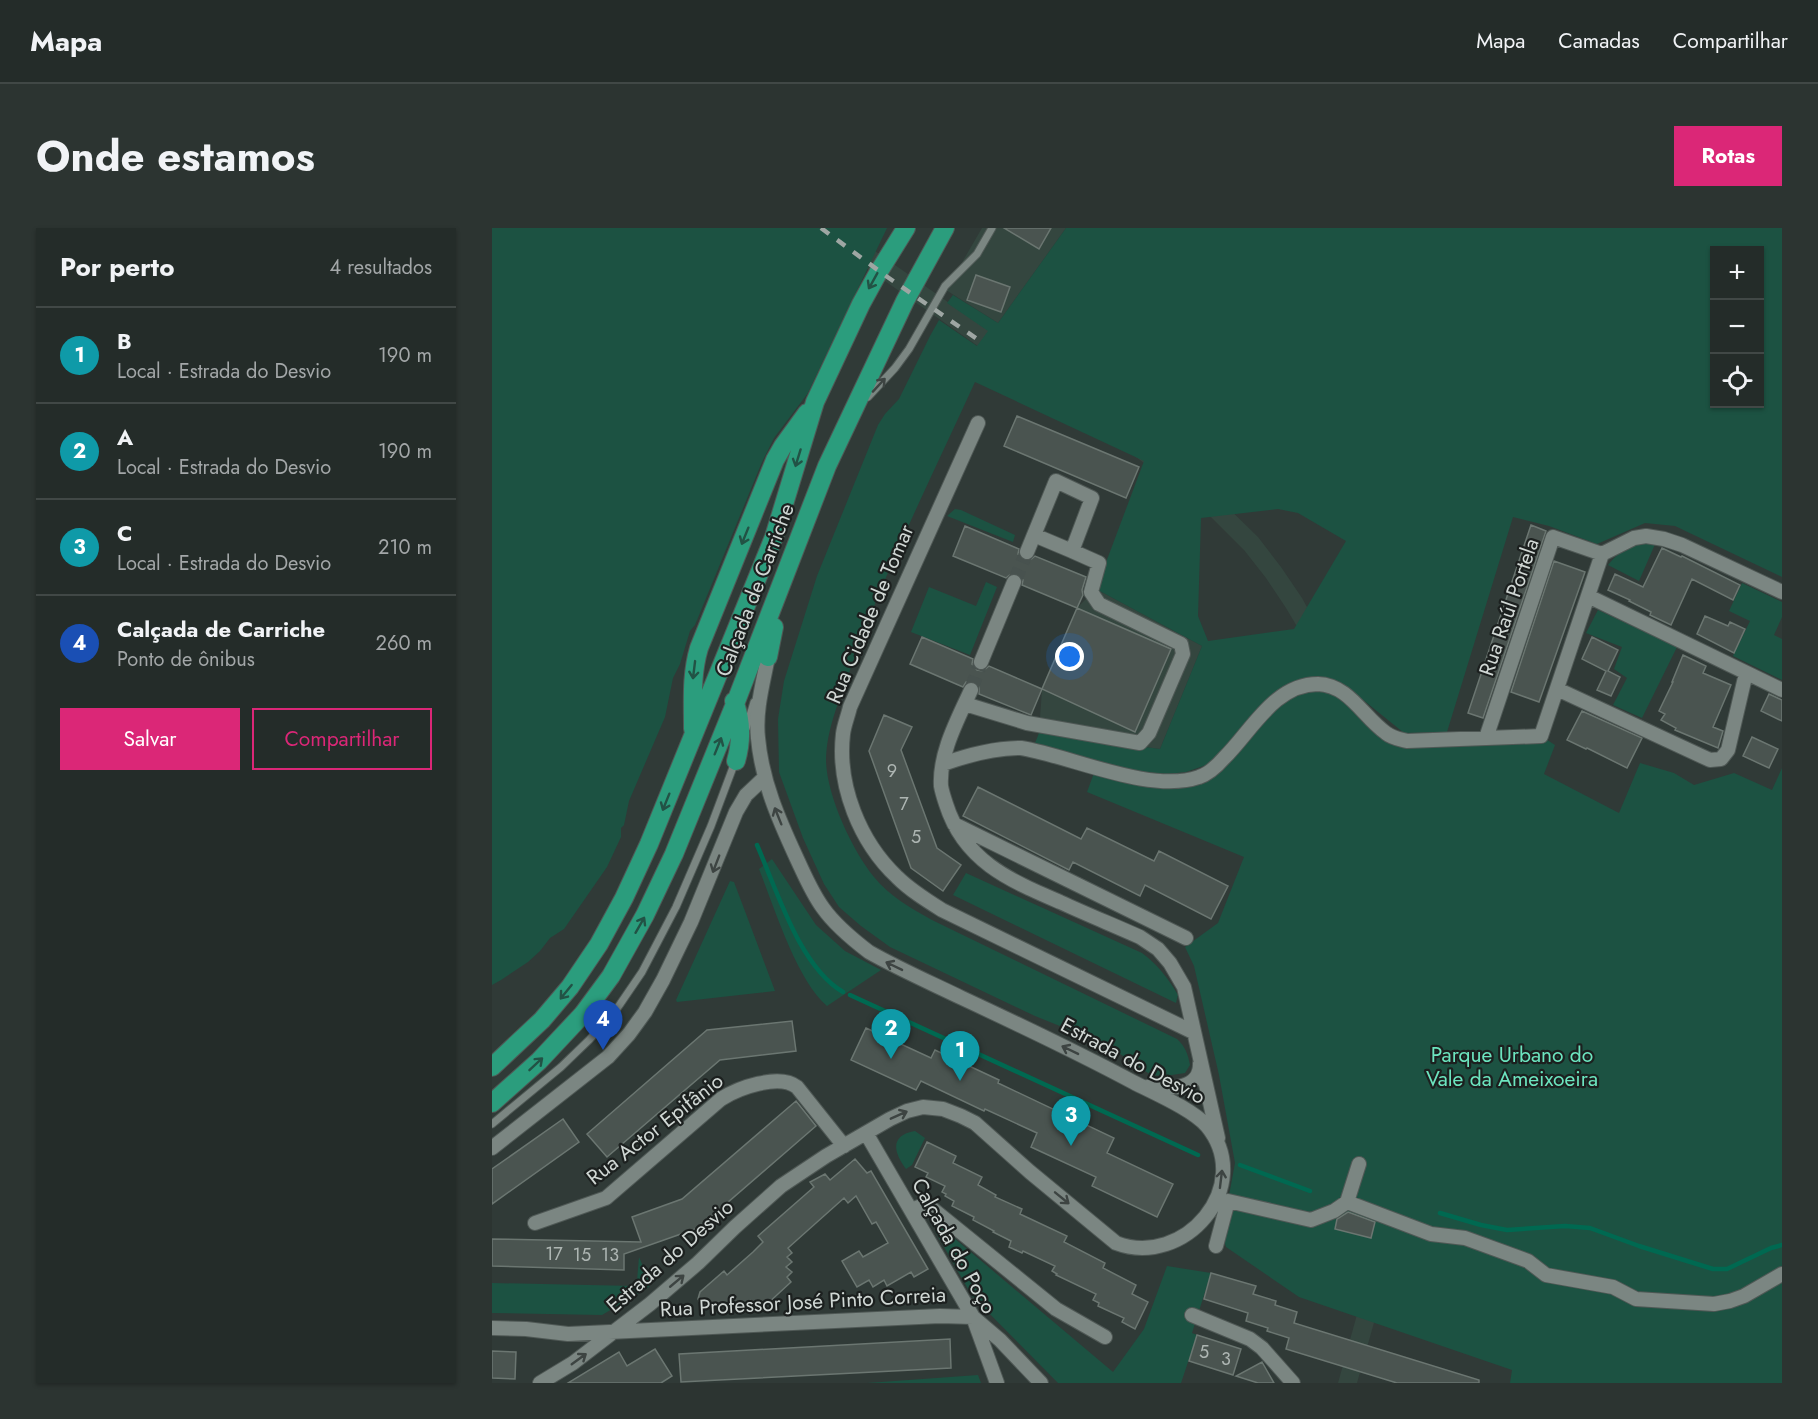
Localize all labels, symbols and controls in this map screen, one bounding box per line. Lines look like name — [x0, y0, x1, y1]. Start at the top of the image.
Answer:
text: Mapa — [30, 21, 102, 62]
text: Mapa — [1476, 26, 1525, 56]
text: Camadas — [1558, 26, 1640, 56]
text: Compartilhar — [1673, 26, 1788, 56]
text: Onde estamos — [36, 126, 315, 187]
button: Rotas — [1674, 126, 1782, 186]
map controls — [1710, 246, 1764, 408]
button: + — [1710, 246, 1764, 300]
text: Por perto — [60, 248, 174, 286]
text: 4 resultados — [330, 253, 432, 282]
one-way arrow — [867, 272, 879, 289]
button: − — [1710, 300, 1764, 354]
text: B — [117, 325, 132, 357]
text: 1 — [74, 341, 85, 370]
text: 190 m — [378, 341, 432, 370]
button: locate — [1710, 354, 1764, 408]
text: Local · Estrada do Desvio — [117, 357, 331, 386]
one-way arrow — [872, 377, 886, 392]
text: A — [117, 421, 133, 453]
text: 2 — [73, 437, 86, 466]
text: 190 m — [378, 437, 432, 466]
one-way arrow — [792, 448, 803, 467]
text: Local · Estrada do Desvio — [117, 453, 331, 482]
street label: Calçada de Carriche — [708, 499, 802, 681]
text: C — [117, 517, 132, 549]
street label: Rua Cidade de Tomar — [819, 519, 922, 708]
one-way arrow — [739, 526, 750, 544]
text: 3 — [73, 533, 86, 562]
text: 210 m — [378, 533, 432, 562]
street label: Rua Raúl Portela — [1471, 534, 1547, 680]
text: Local · Estrada do Desvio — [117, 549, 331, 578]
text: Calçada de Carriche — [117, 613, 325, 645]
text: 4 — [73, 629, 86, 658]
text: 260 m — [376, 629, 432, 658]
your location — [1055, 642, 1084, 671]
text: Ponto de ônibus — [117, 645, 255, 674]
one-way arrow — [689, 660, 700, 679]
button: Salvar — [60, 708, 240, 770]
button: Compartilhar — [252, 708, 432, 770]
one-way arrow — [713, 737, 724, 756]
house number: 9 — [887, 758, 897, 784]
house number: 7 — [899, 791, 909, 817]
one-way arrow — [660, 792, 671, 811]
one-way arrow — [772, 808, 783, 826]
house number: 5 — [911, 824, 921, 850]
one-way arrow — [710, 854, 721, 873]
one-way arrow — [634, 917, 646, 934]
one-way arrow — [886, 959, 904, 971]
one-way arrow — [559, 984, 572, 1000]
pin: 4 — [584, 1000, 622, 1050]
pin: 2 — [872, 1010, 910, 1059]
street label: Estrada do Desvio — [1055, 1010, 1211, 1112]
pin: 1 — [940, 1032, 980, 1081]
park label: Parque Urbano do Vale da Ameixoeira — [1426, 1040, 1598, 1094]
one-way arrow — [1062, 1043, 1080, 1055]
one-way arrow — [528, 1057, 543, 1072]
street label: Rua Actor Epifânio — [580, 1066, 730, 1192]
pin: 3 — [1052, 1096, 1090, 1146]
one-way arrow — [890, 1109, 908, 1121]
one-way arrow — [1216, 1170, 1227, 1189]
street label: Calçada do Poço — [904, 1173, 1004, 1319]
street label: Estrada do Desvio — [600, 1192, 740, 1320]
one-way arrow — [1053, 1192, 1069, 1205]
house number: 17 — [545, 1241, 563, 1267]
house number: 15 — [573, 1242, 591, 1268]
house number: 13 — [601, 1242, 619, 1268]
one-way arrow — [669, 1275, 685, 1288]
street label: Rua Professor José Pinto Correia — [659, 1280, 947, 1324]
house number: 5 — [1199, 1339, 1209, 1365]
house number: 3 — [1221, 1346, 1231, 1372]
one-way arrow — [570, 1353, 586, 1365]

